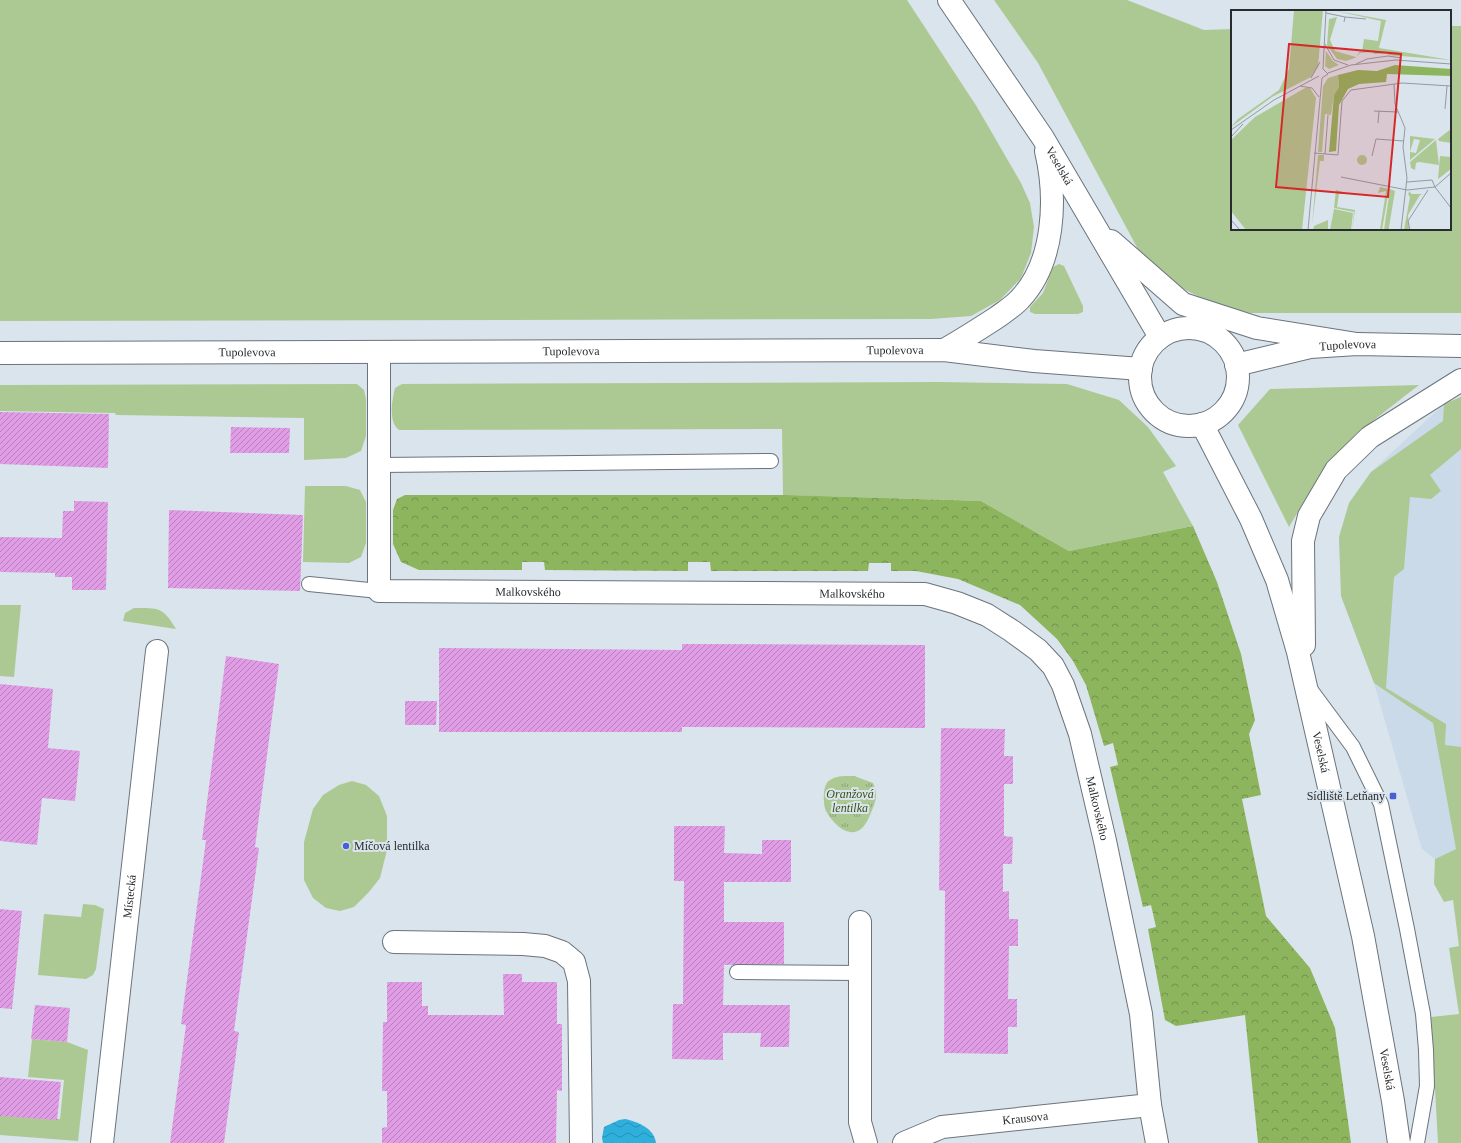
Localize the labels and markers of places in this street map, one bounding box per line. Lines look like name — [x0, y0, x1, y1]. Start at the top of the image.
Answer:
place label: Sídliště Letňany — [1307, 789, 1385, 803]
marker: Sídliště Letňany — [1388, 791, 1398, 801]
place label: Míčová lentilka — [354, 839, 430, 853]
marker: Míčová lentilka — [341, 841, 351, 851]

